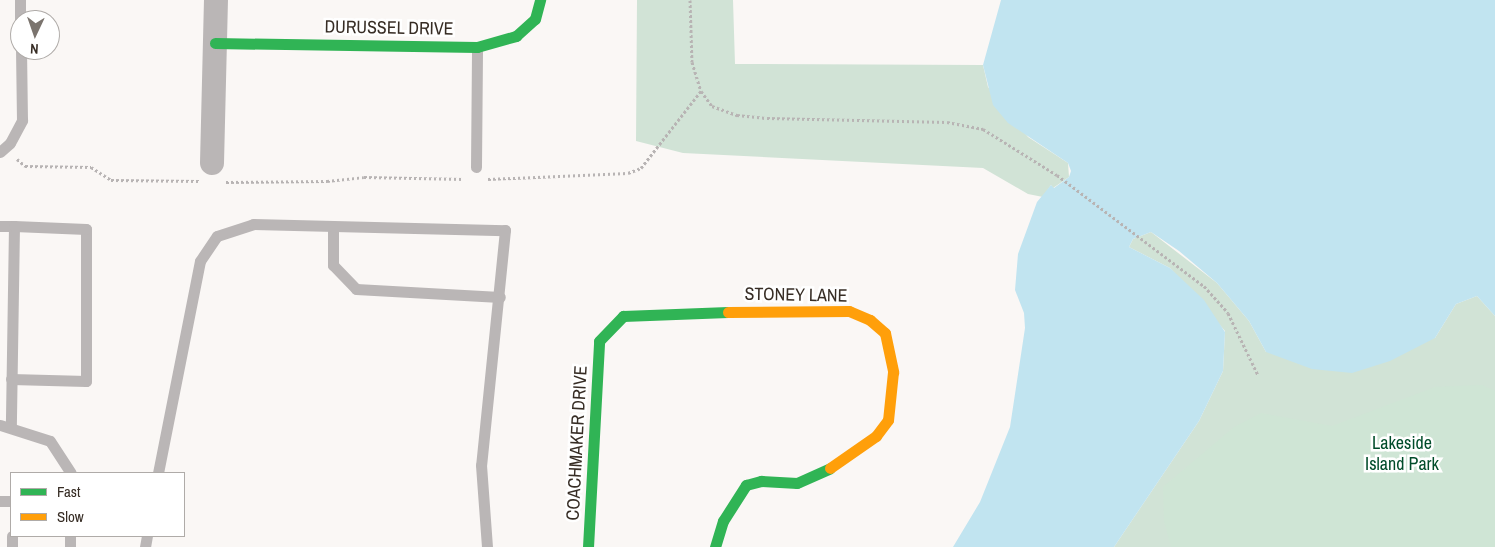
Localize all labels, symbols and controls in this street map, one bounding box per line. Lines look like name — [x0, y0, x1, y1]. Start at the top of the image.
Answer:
north arrow — [10, 10, 60, 60]
street label: DURUSSEL DRIVE — [324, 16, 454, 40]
text: N — [30, 40, 39, 58]
street label: STONEY LANE — [744, 283, 848, 307]
street label: COACHMAKER DRIVE — [562, 365, 592, 521]
park label: Lakeside Island Park — [1365, 433, 1439, 476]
legend — [10, 472, 185, 537]
text: Fast — [57, 481, 80, 502]
text: Slow — [57, 506, 84, 527]

